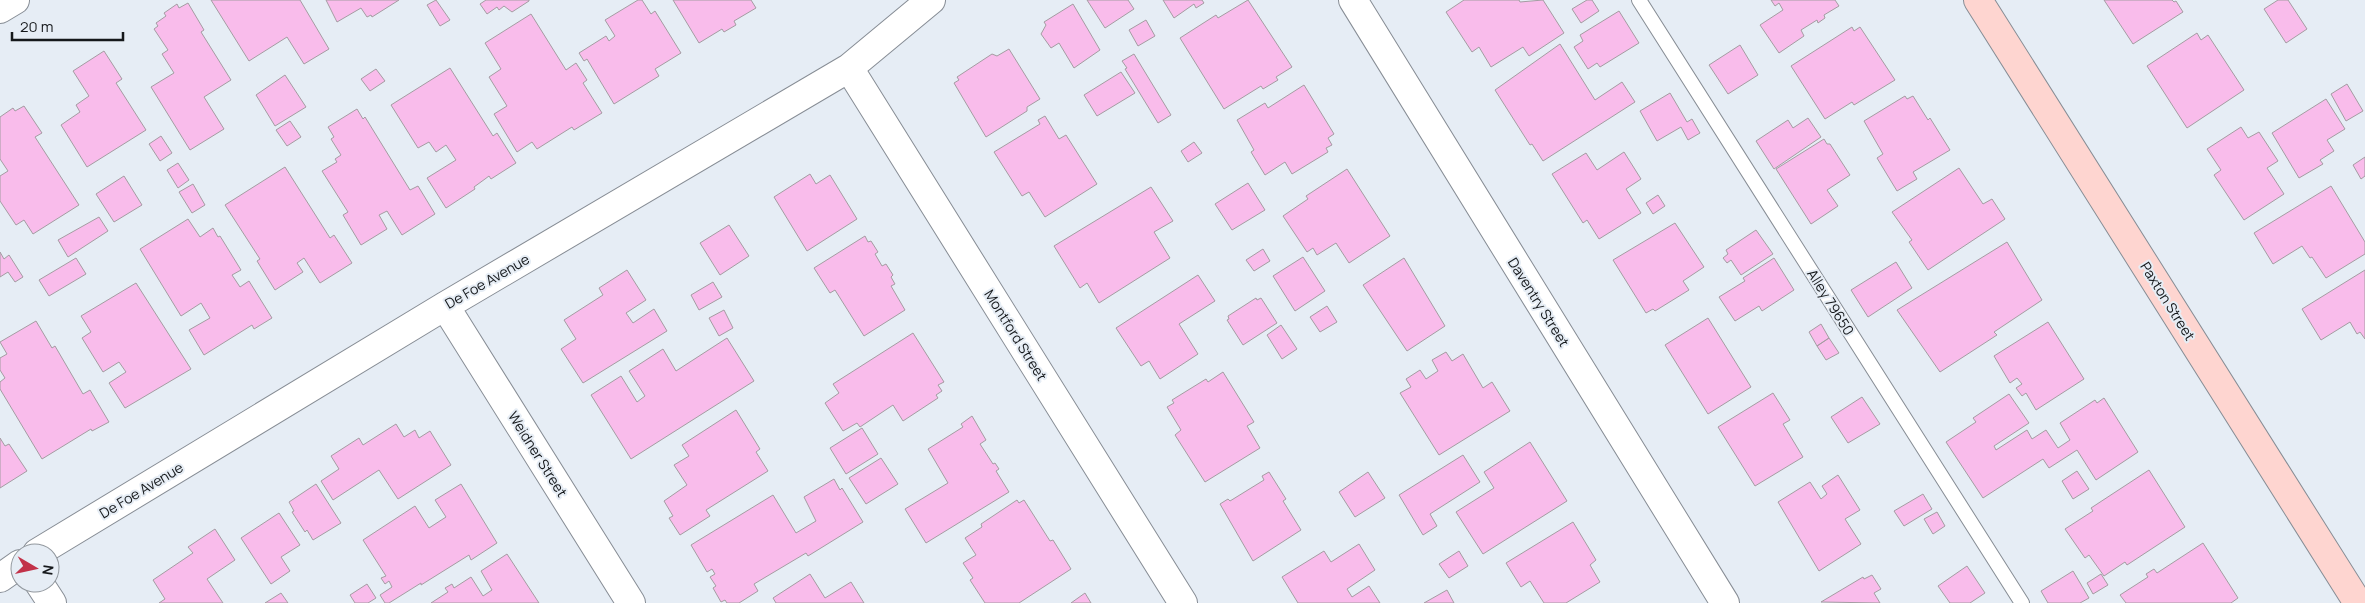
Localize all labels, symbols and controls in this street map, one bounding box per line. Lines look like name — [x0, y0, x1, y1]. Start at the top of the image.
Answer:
scale bar — [12, 10, 124, 42]
text: 20 m — [20, 16, 53, 37]
street label: De Foe Avenue — [441, 249, 533, 313]
street label: Daventry Street — [1504, 254, 1574, 351]
street label: Paxton Street — [2136, 258, 2200, 344]
street label: Alley 79650 — [1803, 265, 1859, 339]
street label: Montford Street — [980, 286, 1052, 384]
street label: Weidner Street — [504, 408, 572, 501]
street label: De Foe Avenue — [96, 458, 186, 522]
north arrow — [10, 543, 60, 593]
text: N — [38, 564, 59, 577]

